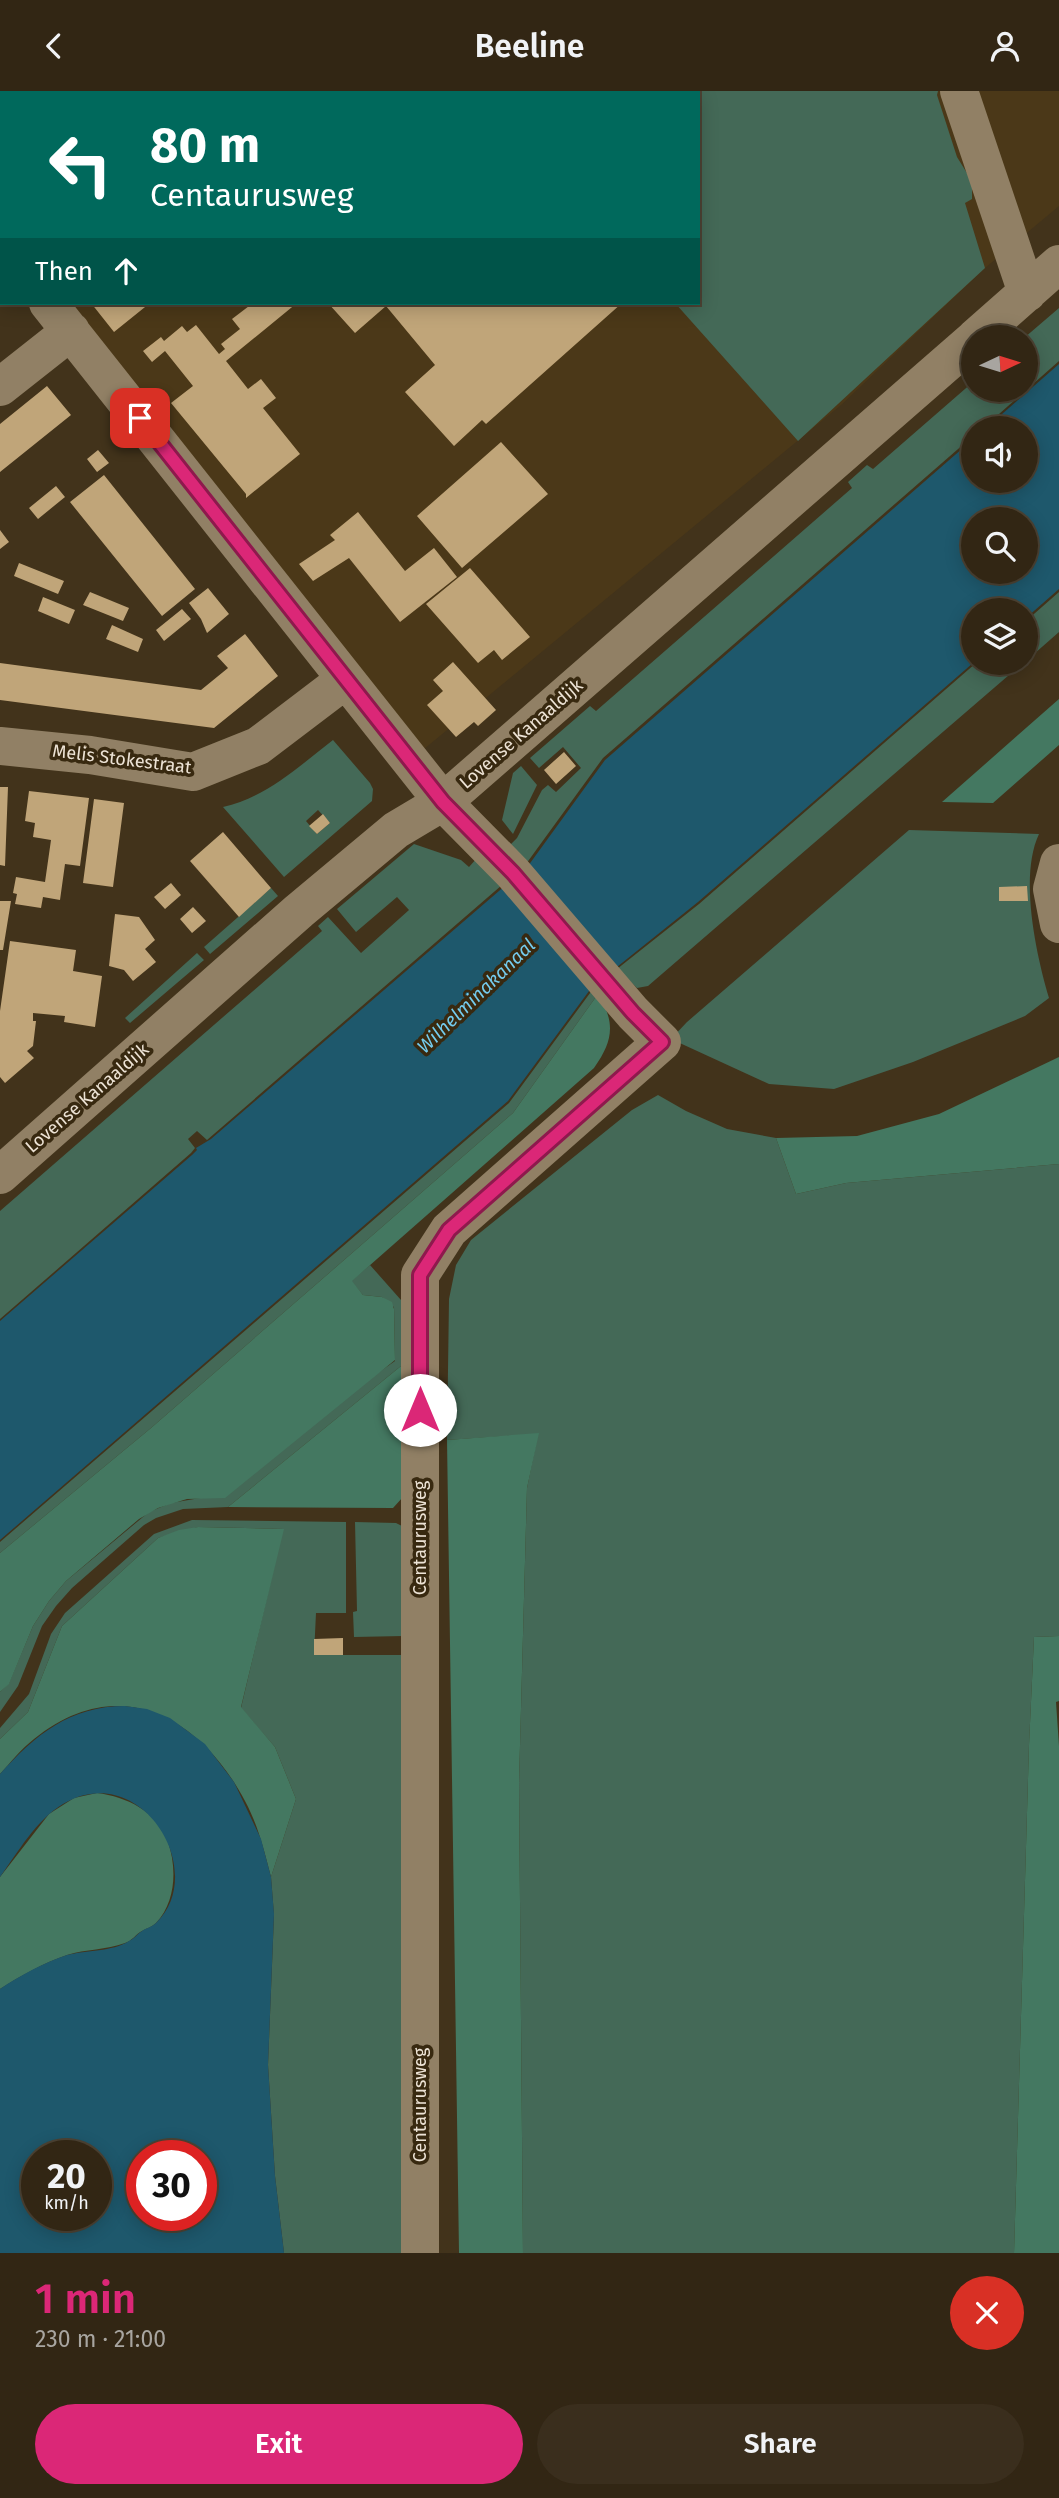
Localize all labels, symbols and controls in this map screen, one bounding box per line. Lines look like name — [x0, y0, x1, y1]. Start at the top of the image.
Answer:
icon: back — [35, 27, 73, 65]
text: Beeline — [475, 27, 584, 65]
icon: person — [986, 27, 1024, 65]
text: 80 m — [150, 116, 260, 175]
icon: left — [35, 119, 126, 210]
text: Centaurusweg — [150, 176, 354, 214]
icon: ahead — [107, 252, 145, 290]
text: Then — [35, 256, 93, 287]
north arrow — [961, 325, 1038, 403]
map controls — [961, 325, 1038, 675]
pin — [110, 388, 170, 448]
icon: arrive — [121, 399, 159, 437]
button: sound — [961, 416, 1038, 493]
button: search — [961, 507, 1038, 584]
button: layers — [961, 598, 1038, 675]
street label: Lovense Kanaaldijk — [455, 674, 588, 794]
street label: Melis Stokestraat — [51, 740, 193, 779]
water label: Wilhelminakanaal — [412, 934, 540, 1058]
street label: Lovense Kanaaldijk — [21, 1038, 154, 1158]
position arrow — [383, 1373, 457, 1447]
street label: Centaurusweg — [409, 1480, 431, 1595]
street label: Centaurusweg — [409, 2047, 431, 2162]
speed limit sign: 30 — [126, 2140, 217, 2231]
text: 20 — [47, 2155, 86, 2197]
text: km/h — [44, 2192, 89, 2214]
text: 1 min — [35, 2274, 136, 2324]
button: close — [950, 2276, 1024, 2350]
text: 230 m · 21:00 — [35, 2325, 166, 2353]
button: Exit — [35, 2404, 523, 2484]
button: Share — [537, 2404, 1024, 2484]

